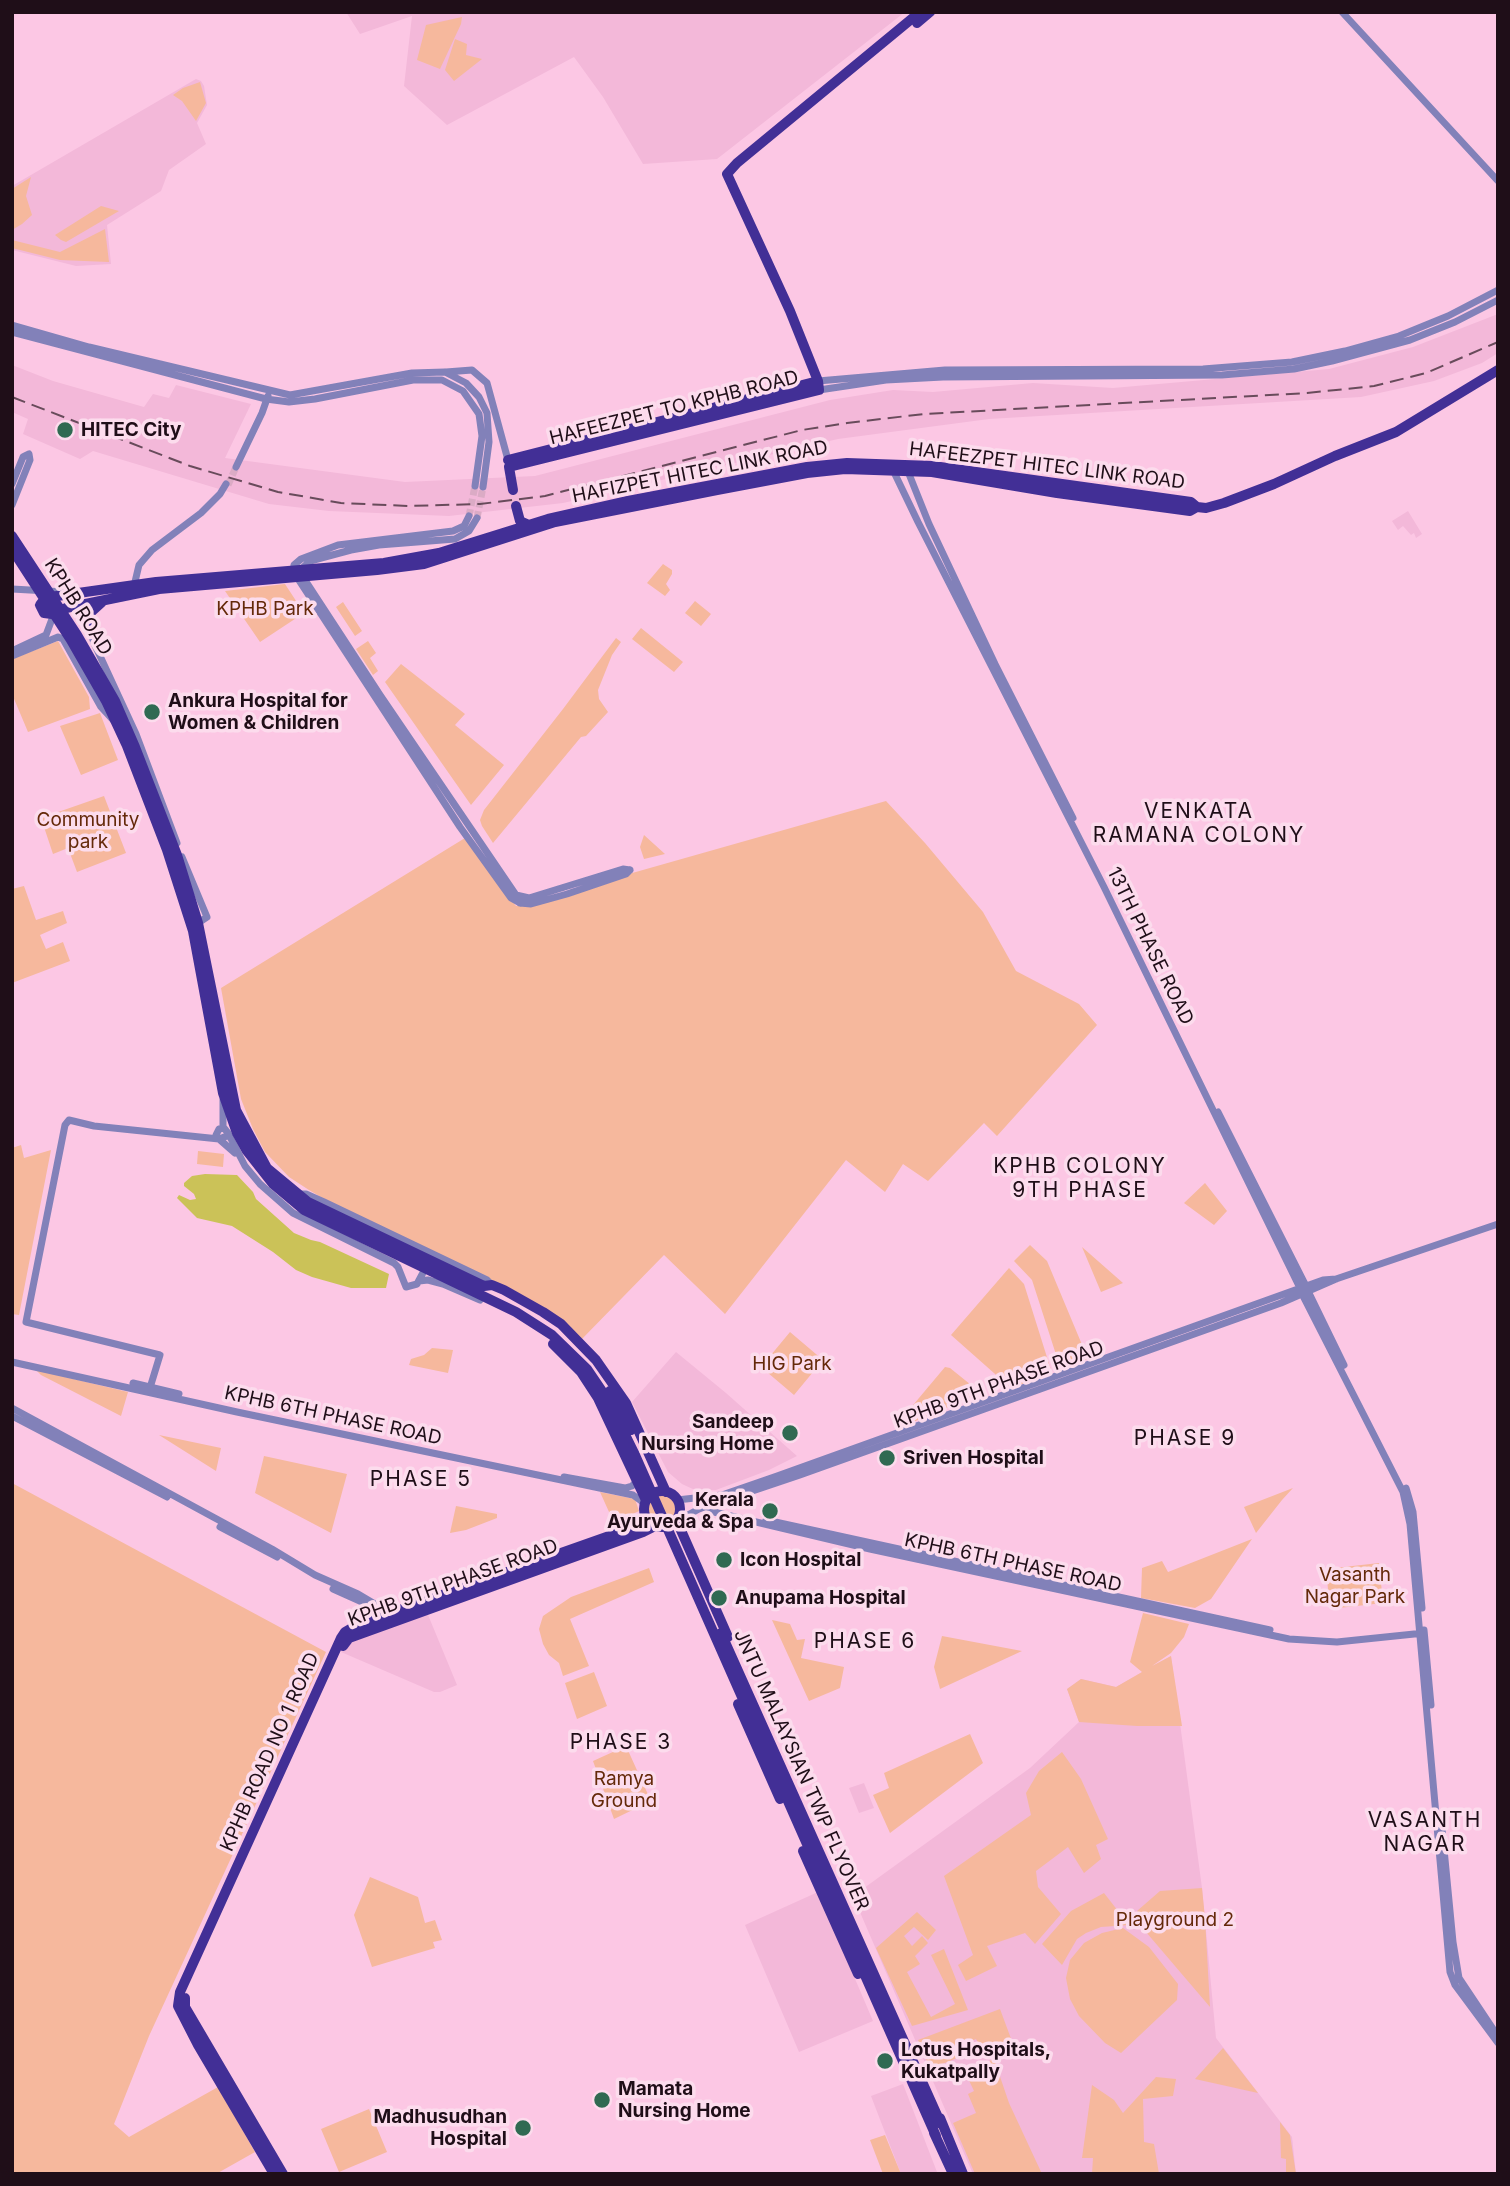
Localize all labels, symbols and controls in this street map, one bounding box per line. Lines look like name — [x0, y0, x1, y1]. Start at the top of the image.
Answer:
street label: HAFEEZPET TO KPHB ROAD — [547, 366, 801, 450]
place label: HITEC City — [81, 419, 181, 441]
marker: HITEC City — [55, 420, 75, 440]
street label: HAFIZPET HITEC LINK ROAD — [570, 436, 830, 508]
street label: HAFEEZPET HITEC LINK ROAD — [908, 438, 1186, 494]
street label: KPHB ROAD — [39, 554, 117, 660]
park label: KPHB Park — [216, 598, 314, 620]
place label: Ankura Hospital for Women & Children — [168, 690, 348, 734]
marker: Ankura Hospital for Women & Children — [142, 702, 162, 722]
district label: VENKATA RAMANA COLONY — [1094, 799, 1304, 849]
park label: Community park — [37, 809, 139, 853]
street label: 13TH PHASE ROAD — [1102, 864, 1198, 1028]
district label: KPHB COLONY 9TH PHASE — [995, 1154, 1165, 1204]
street label: KPHB 9TH PHASE ROAD — [891, 1336, 1107, 1434]
park label: HIG Park — [752, 1353, 832, 1375]
street label: KPHB 6TH PHASE ROAD — [222, 1382, 444, 1450]
place label: Sandeep Nursing Home — [641, 1411, 774, 1455]
marker: Sandeep Nursing Home — [780, 1423, 800, 1443]
district label: PHASE 9 — [1135, 1426, 1235, 1452]
place label: Sriven Hospital — [903, 1447, 1044, 1469]
marker: Sriven Hospital — [877, 1448, 897, 1468]
district label: PHASE 5 — [371, 1467, 471, 1493]
place label: Kerala Ayurveda & Spa — [607, 1489, 754, 1533]
marker: Kerala Ayurveda & Spa — [760, 1501, 780, 1521]
street label: KPHB 6TH PHASE ROAD — [902, 1529, 1124, 1597]
street label: KPHB 9TH PHASE ROAD — [345, 1534, 561, 1632]
place label: Icon Hospital — [740, 1549, 861, 1571]
marker: Icon Hospital — [714, 1550, 734, 1570]
park label: Vasanth Nagar Park — [1305, 1564, 1405, 1608]
place label: Anupama Hospital — [735, 1587, 906, 1609]
marker: Anupama Hospital — [709, 1588, 729, 1608]
street label: JNTU MALAYSIAN TWP FLYOVER — [729, 1626, 873, 1914]
district label: PHASE 6 — [815, 1629, 915, 1655]
street label: KPHB ROAD NO 1 ROAD — [216, 1649, 324, 1855]
district label: PHASE 3 — [571, 1730, 671, 1756]
park label: Ramya Ground — [591, 1768, 657, 1812]
district label: VASANTH NAGAR — [1369, 1808, 1481, 1858]
park label: Playground 2 — [1116, 1909, 1234, 1931]
place label: Lotus Hospitals, Kukatpally — [901, 2039, 1051, 2083]
marker: Lotus Hospitals, Kukatpally — [875, 2051, 895, 2071]
place label: Mamata Nursing Home — [618, 2078, 751, 2122]
marker: Mamata Nursing Home — [592, 2090, 612, 2110]
place label: Madhusudhan Hospital — [373, 2106, 507, 2150]
marker: Madhusudhan Hospital — [513, 2118, 533, 2138]

